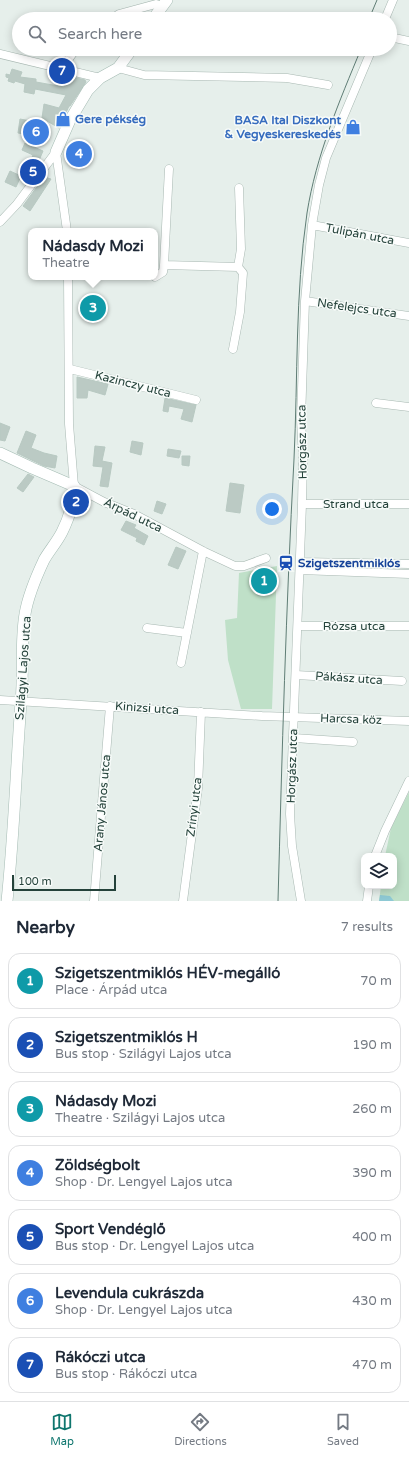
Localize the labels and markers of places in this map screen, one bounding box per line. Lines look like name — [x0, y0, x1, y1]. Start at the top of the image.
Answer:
pin: 7 — [49, 56, 75, 86]
shop icon: Gere pékség — [54, 110, 72, 128]
place label: Gere pékség — [75, 112, 146, 127]
place label: BASA Ital Diszkont & Vegyeskereskedés — [225, 113, 341, 142]
pin: 6 — [23, 117, 49, 147]
shop icon: BASA Ital Diszkont & Vegyeskereskedés — [344, 118, 362, 136]
pin: 4 — [66, 139, 92, 169]
pin: 5 — [20, 157, 46, 187]
pin: 3 — [80, 293, 106, 323]
pin: 2 — [63, 487, 89, 517]
station icon: Szigetszentmiklós — [277, 554, 295, 572]
place label: Szigetszentmiklós — [298, 556, 400, 571]
pin: 1 — [251, 566, 277, 596]

